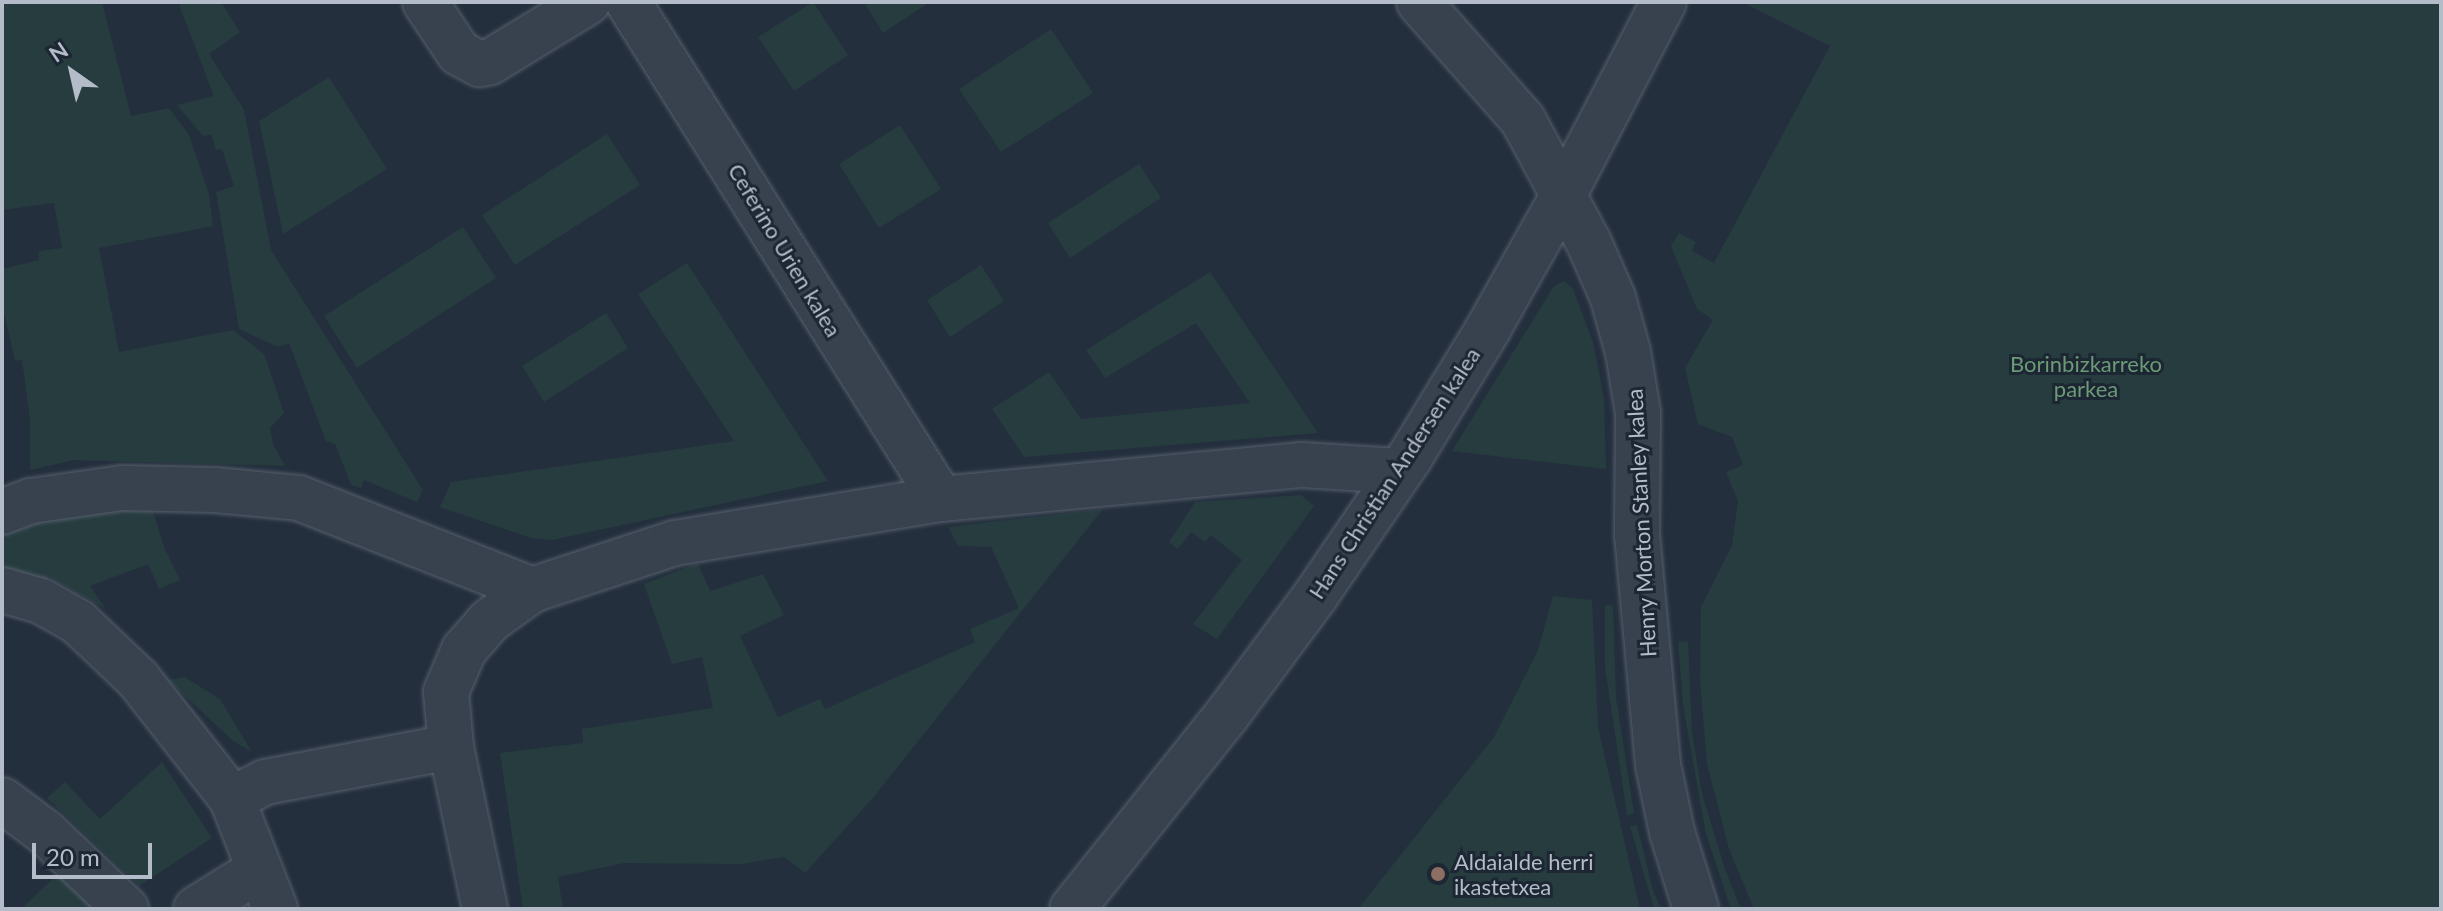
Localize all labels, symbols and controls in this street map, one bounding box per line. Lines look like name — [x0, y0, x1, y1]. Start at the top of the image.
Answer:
north arrow — [32, 32, 112, 112]
text: N — [44, 36, 73, 68]
street label: Ceferino Urien kalea — [723, 159, 847, 341]
street label: Hans Christian Andersen kalea — [1303, 342, 1485, 604]
park label: Borinbizkarreko parkea — [2010, 350, 2162, 402]
street label: Henry Morton Stanley kalea — [1621, 387, 1661, 659]
scale bar — [36, 827, 156, 877]
text: 20 m — [46, 842, 100, 871]
place label: Aldaialde herri ikastetxea — [1454, 848, 1593, 900]
marker: Aldaialde herri ikastetxea — [1429, 865, 1447, 883]

